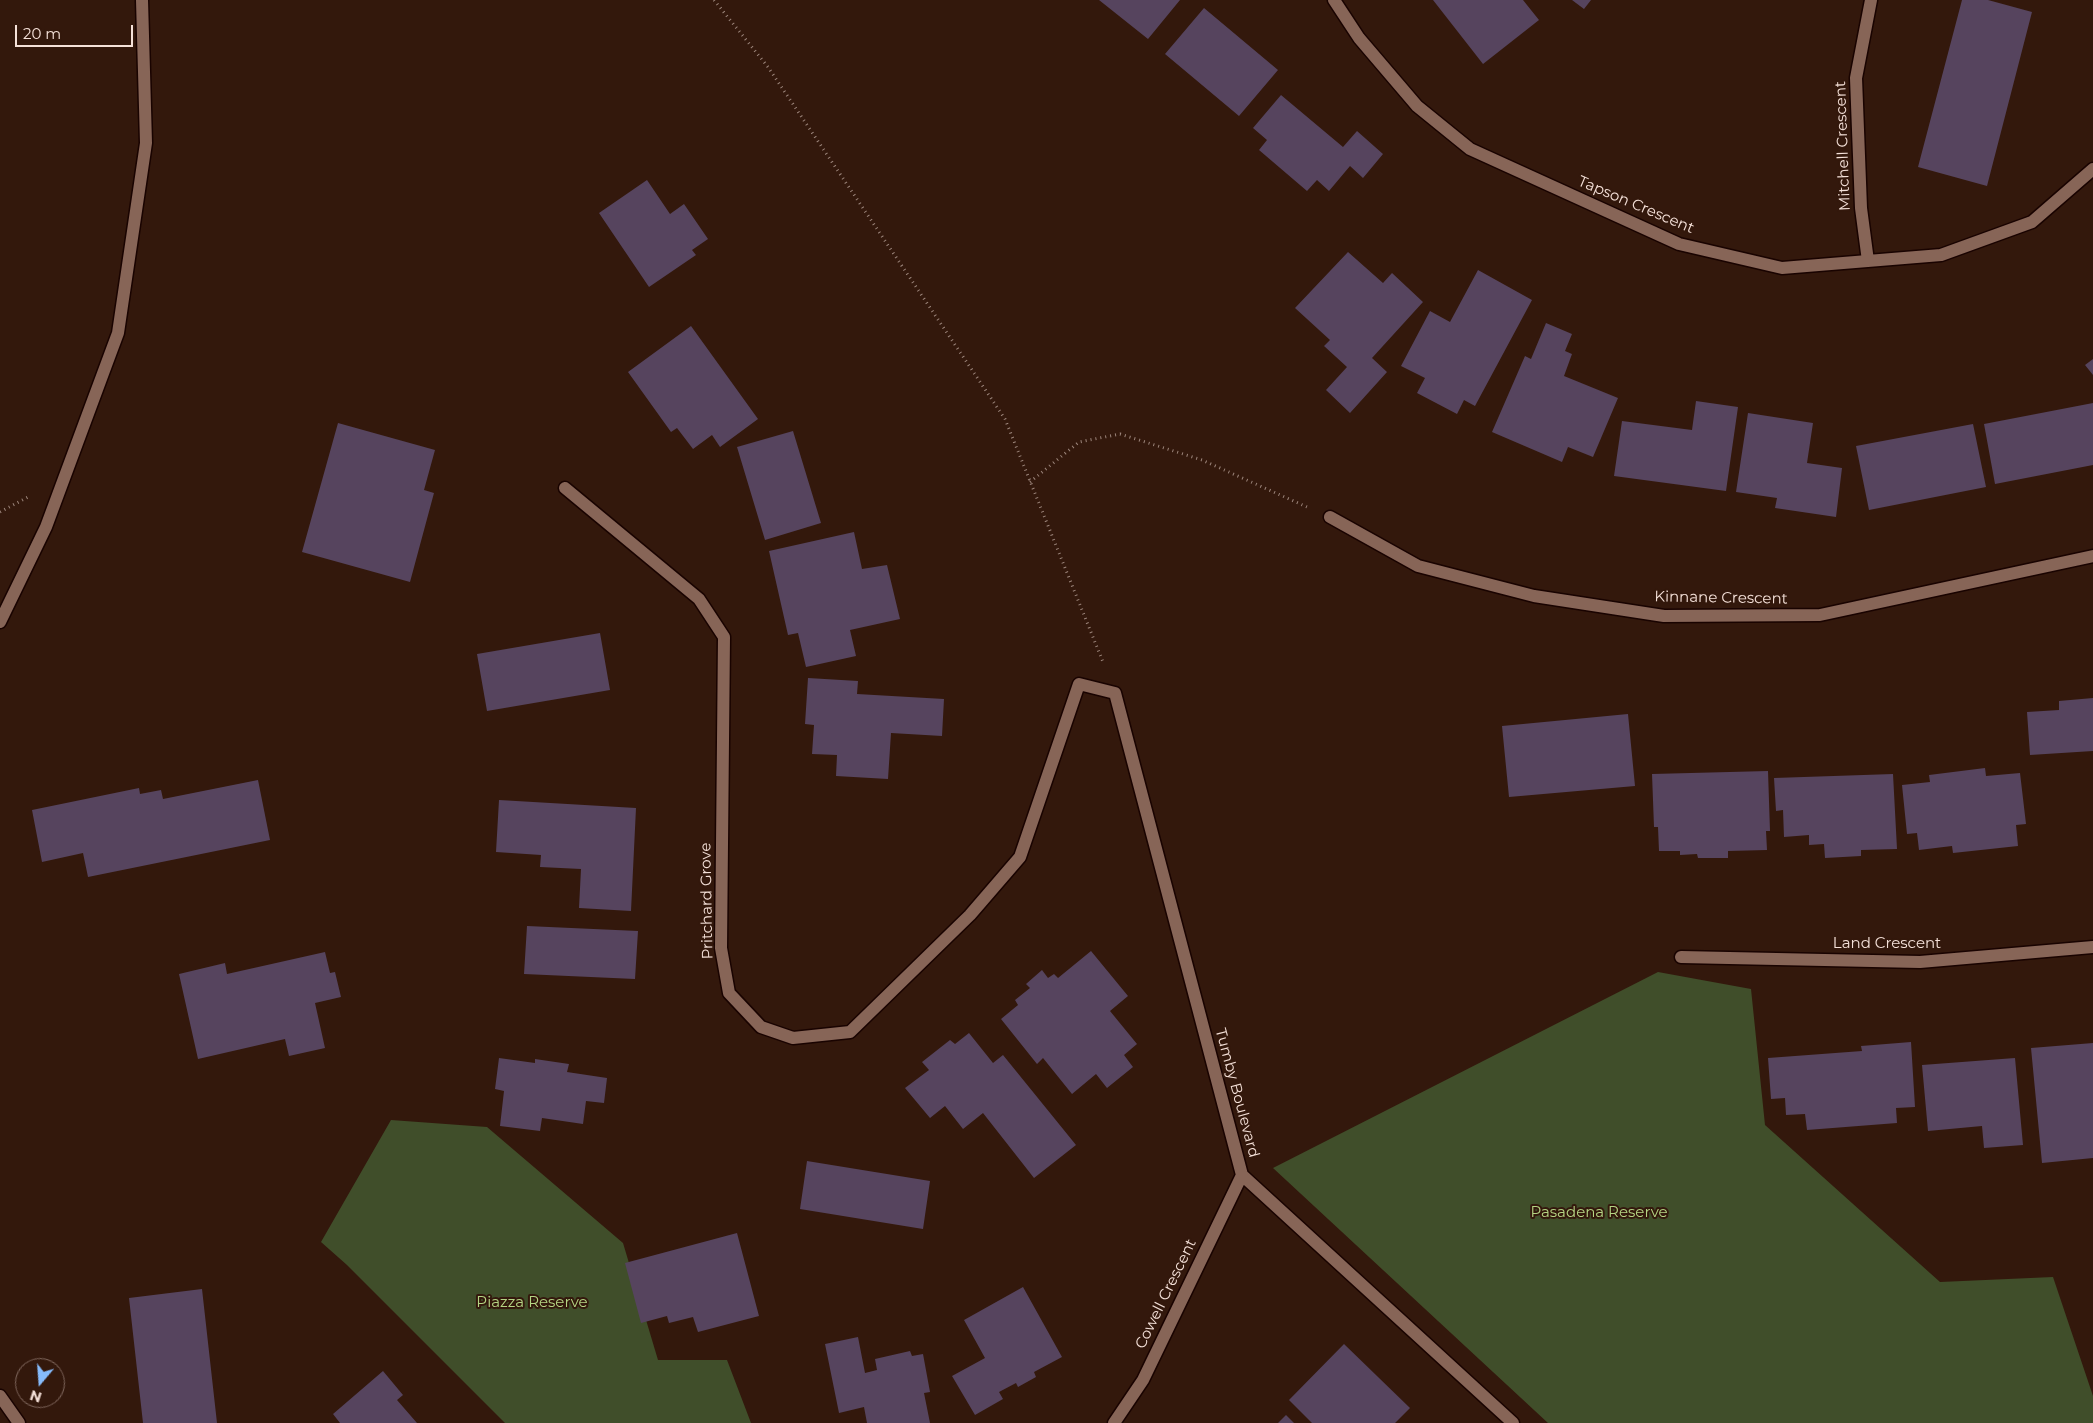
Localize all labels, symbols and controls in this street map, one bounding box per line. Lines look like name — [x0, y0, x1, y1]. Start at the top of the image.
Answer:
scale bar — [18, 15, 135, 47]
text: 20 m — [23, 24, 61, 43]
street label: Mitchell Crescent — [1832, 81, 1854, 211]
street label: Tapson Crescent — [1575, 172, 1697, 238]
street label: Kinnane Crescent — [1654, 588, 1788, 608]
street label: Pritchard Grove — [697, 842, 717, 960]
street label: Land Crescent — [1833, 935, 1941, 953]
street label: Tumby Boulevard — [1211, 1027, 1263, 1159]
park label: Pasadena Reserve — [1530, 1204, 1668, 1222]
street label: Cowell Crescent — [1132, 1236, 1200, 1352]
park label: Piazza Reserve — [476, 1294, 588, 1312]
north arrow — [15, 1358, 65, 1408]
text: N — [28, 1386, 44, 1407]

